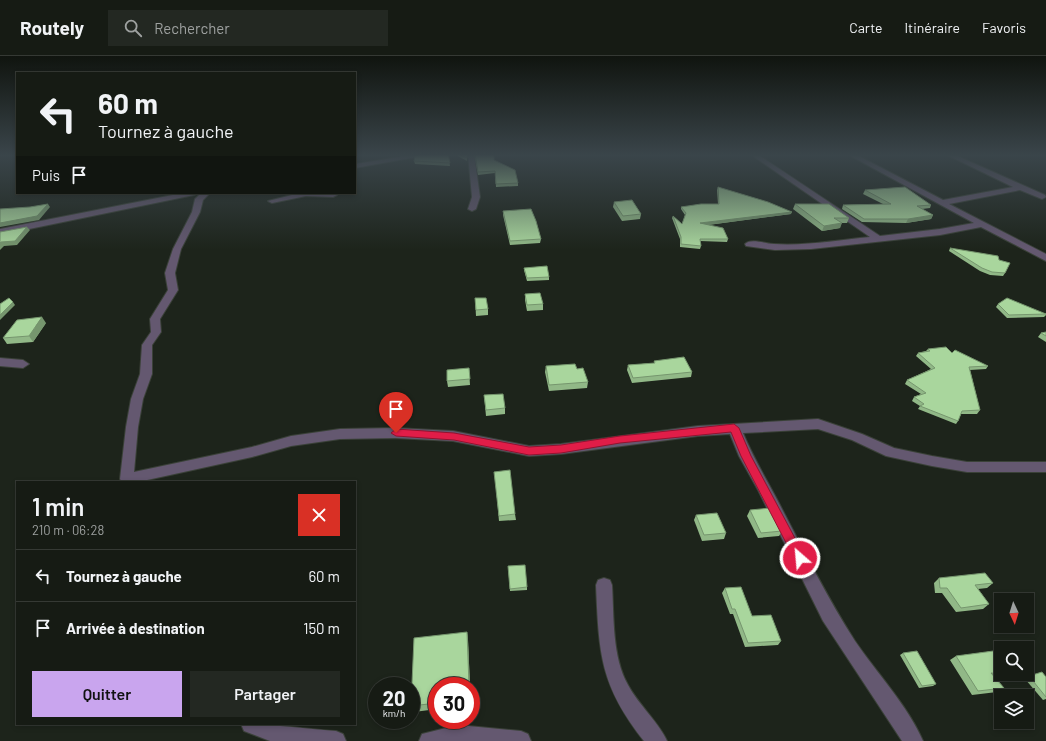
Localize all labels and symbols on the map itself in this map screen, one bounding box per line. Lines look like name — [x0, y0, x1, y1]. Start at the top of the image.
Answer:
pin — [379, 392, 413, 433]
position arrow — [779, 537, 821, 579]
north arrow — [994, 593, 1034, 633]
speed limit sign: 30 — [428, 677, 480, 729]

